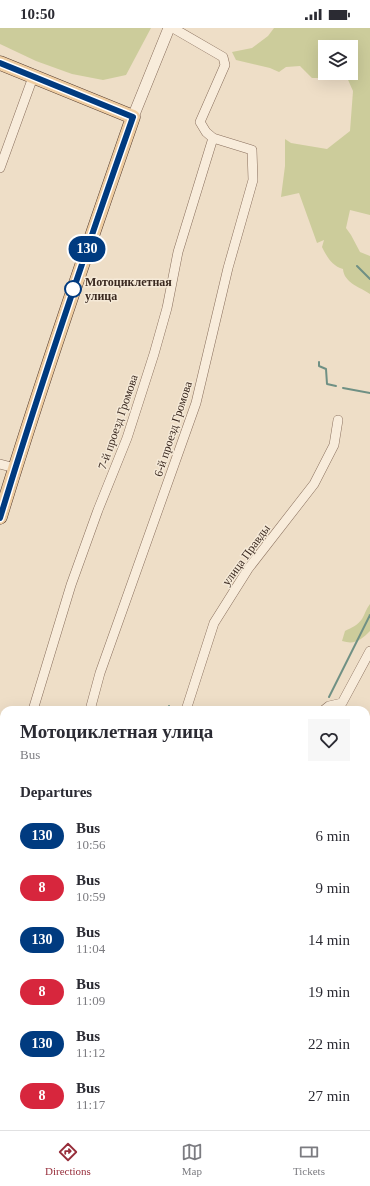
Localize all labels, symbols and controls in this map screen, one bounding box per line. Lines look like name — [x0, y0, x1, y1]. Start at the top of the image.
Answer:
text: 10:50 — [20, 6, 55, 22]
map controls — [318, 40, 358, 80]
button: layers — [318, 40, 358, 80]
line badge: 130 — [64, 236, 110, 262]
text: 130 — [77, 241, 98, 256]
place label: Мотоциклетная улица — [85, 275, 172, 303]
marker: Мотоциклетная улица — [64, 280, 82, 298]
street label: 7-й проезд Громова — [95, 372, 141, 471]
street label: 6-й проезд Громова — [151, 379, 195, 478]
street label: улица Правды — [219, 522, 273, 588]
button: heart — [308, 719, 350, 761]
text: Мотоциклетная улица — [20, 721, 213, 742]
text: Bus — [20, 747, 40, 762]
text: Departures — [20, 784, 92, 800]
text: Bus — [76, 820, 100, 836]
text: 130 — [32, 828, 53, 843]
text: 6 min — [315, 828, 350, 844]
text: 10:56 — [76, 837, 106, 852]
text: Bus — [76, 872, 100, 888]
text: 8 — [39, 880, 46, 895]
text: 9 min — [315, 880, 350, 896]
text: 10:59 — [76, 889, 106, 904]
text: Bus — [76, 924, 100, 940]
text: 130 — [32, 932, 53, 947]
text: 14 min — [308, 932, 350, 948]
text: 11:04 — [76, 941, 105, 956]
text: Bus — [76, 976, 100, 992]
text: 8 — [39, 984, 46, 999]
text: 19 min — [308, 984, 350, 1000]
text: 11:09 — [76, 993, 105, 1008]
text: Bus — [76, 1028, 100, 1044]
text: 130 — [32, 1036, 53, 1051]
text: 22 min — [308, 1036, 350, 1052]
text: 11:12 — [76, 1045, 105, 1060]
text: Bus — [76, 1080, 100, 1096]
text: 8 — [39, 1088, 46, 1103]
text: 27 min — [308, 1088, 350, 1104]
text: 11:17 — [76, 1097, 105, 1112]
tab: Directions — [45, 1141, 91, 1177]
tab: Map — [181, 1141, 203, 1177]
tab: Tickets — [293, 1141, 325, 1177]

